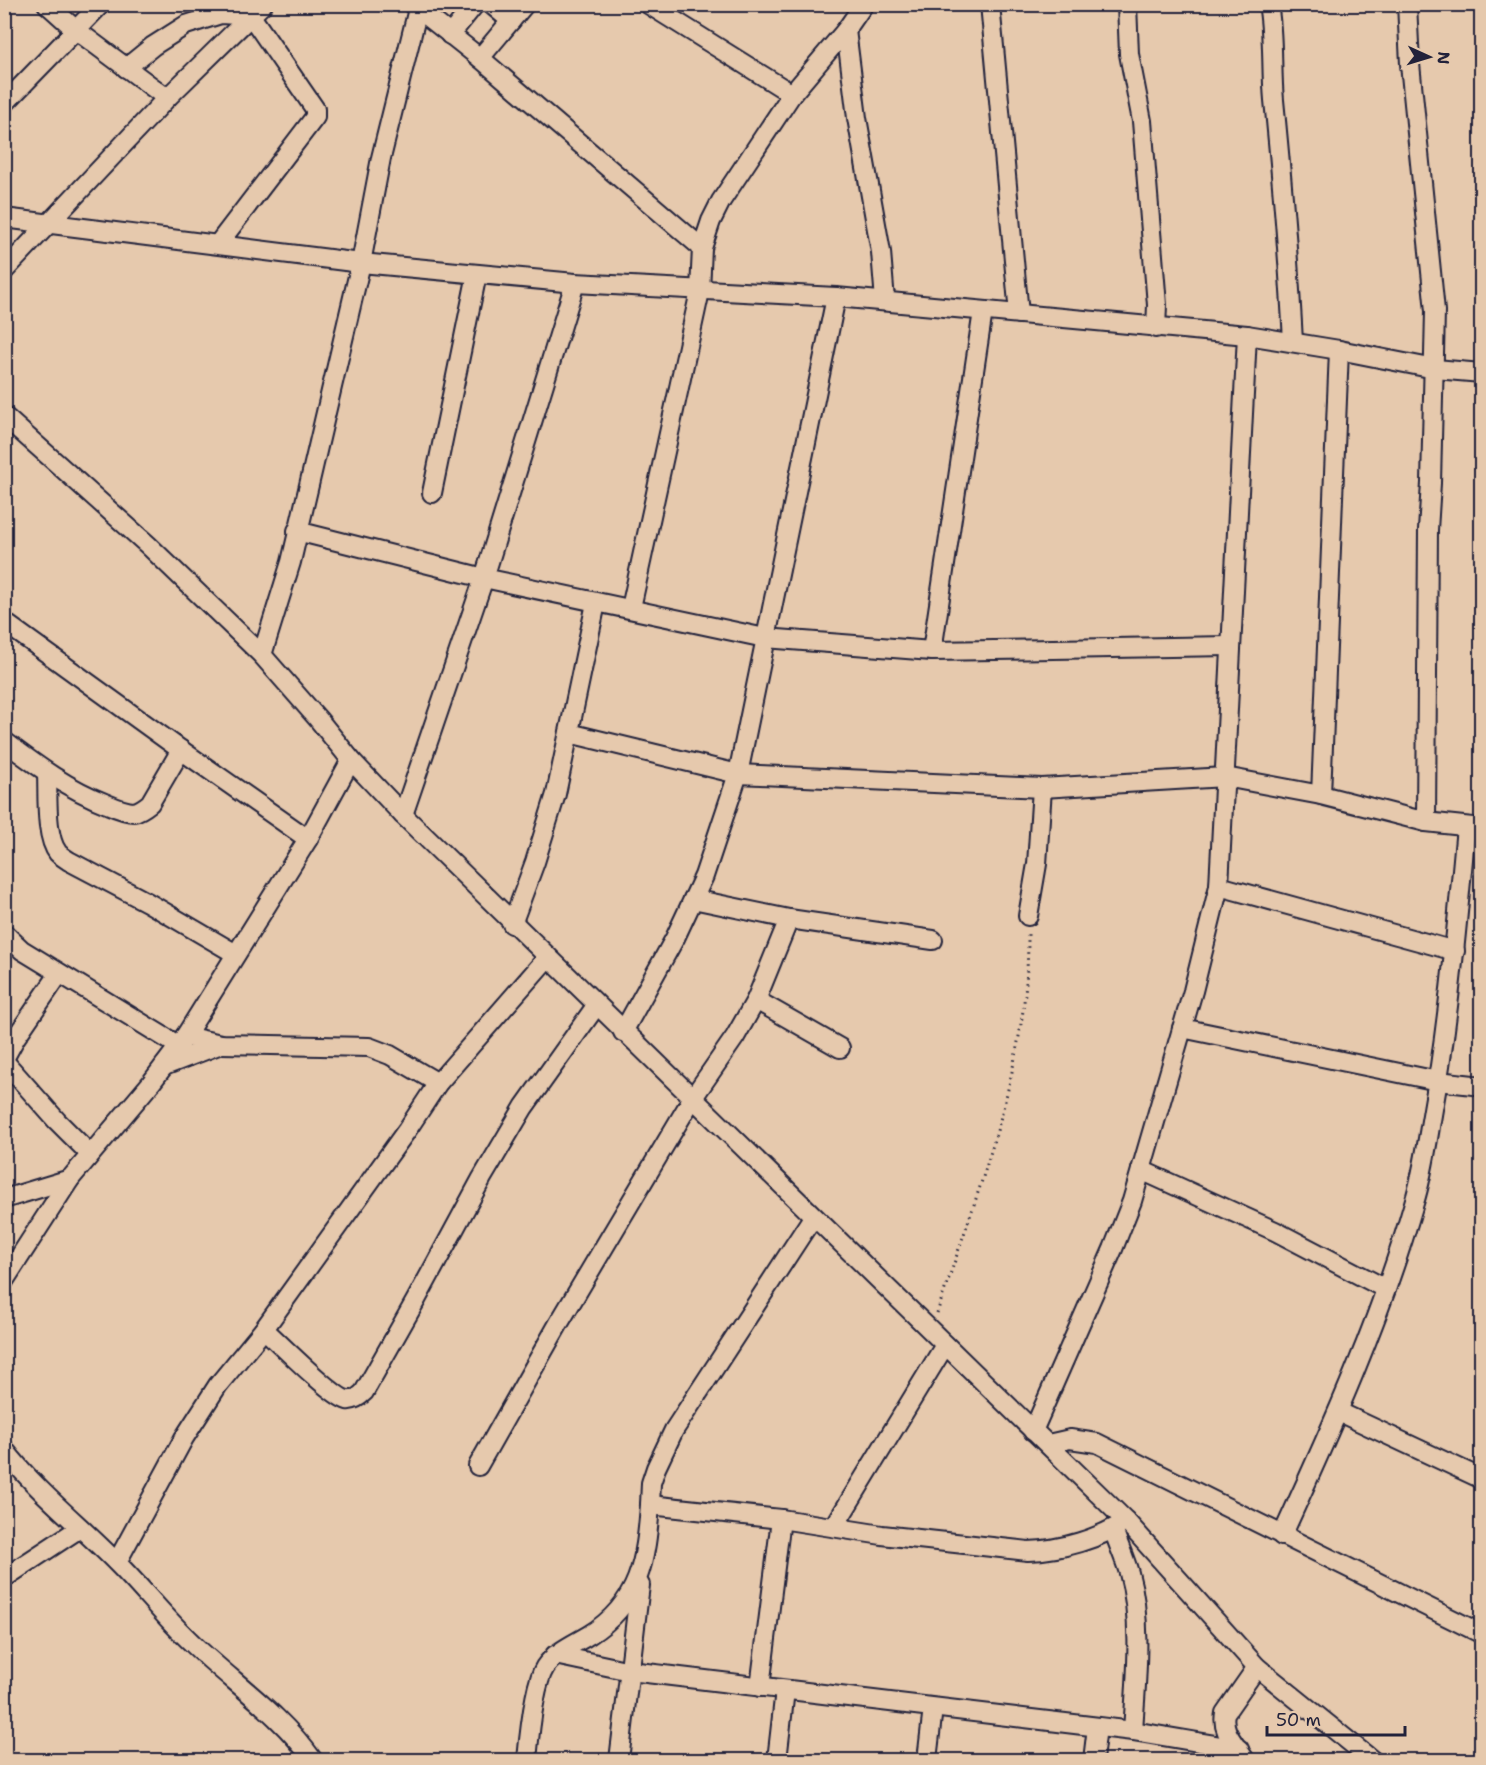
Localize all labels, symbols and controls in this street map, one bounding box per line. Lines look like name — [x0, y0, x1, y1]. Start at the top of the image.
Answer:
north arrow — [1399, 27, 1459, 87]
text: N — [1433, 51, 1454, 65]
scale bar — [1267, 1699, 1405, 1737]
text: 50 m — [1276, 1708, 1321, 1732]

